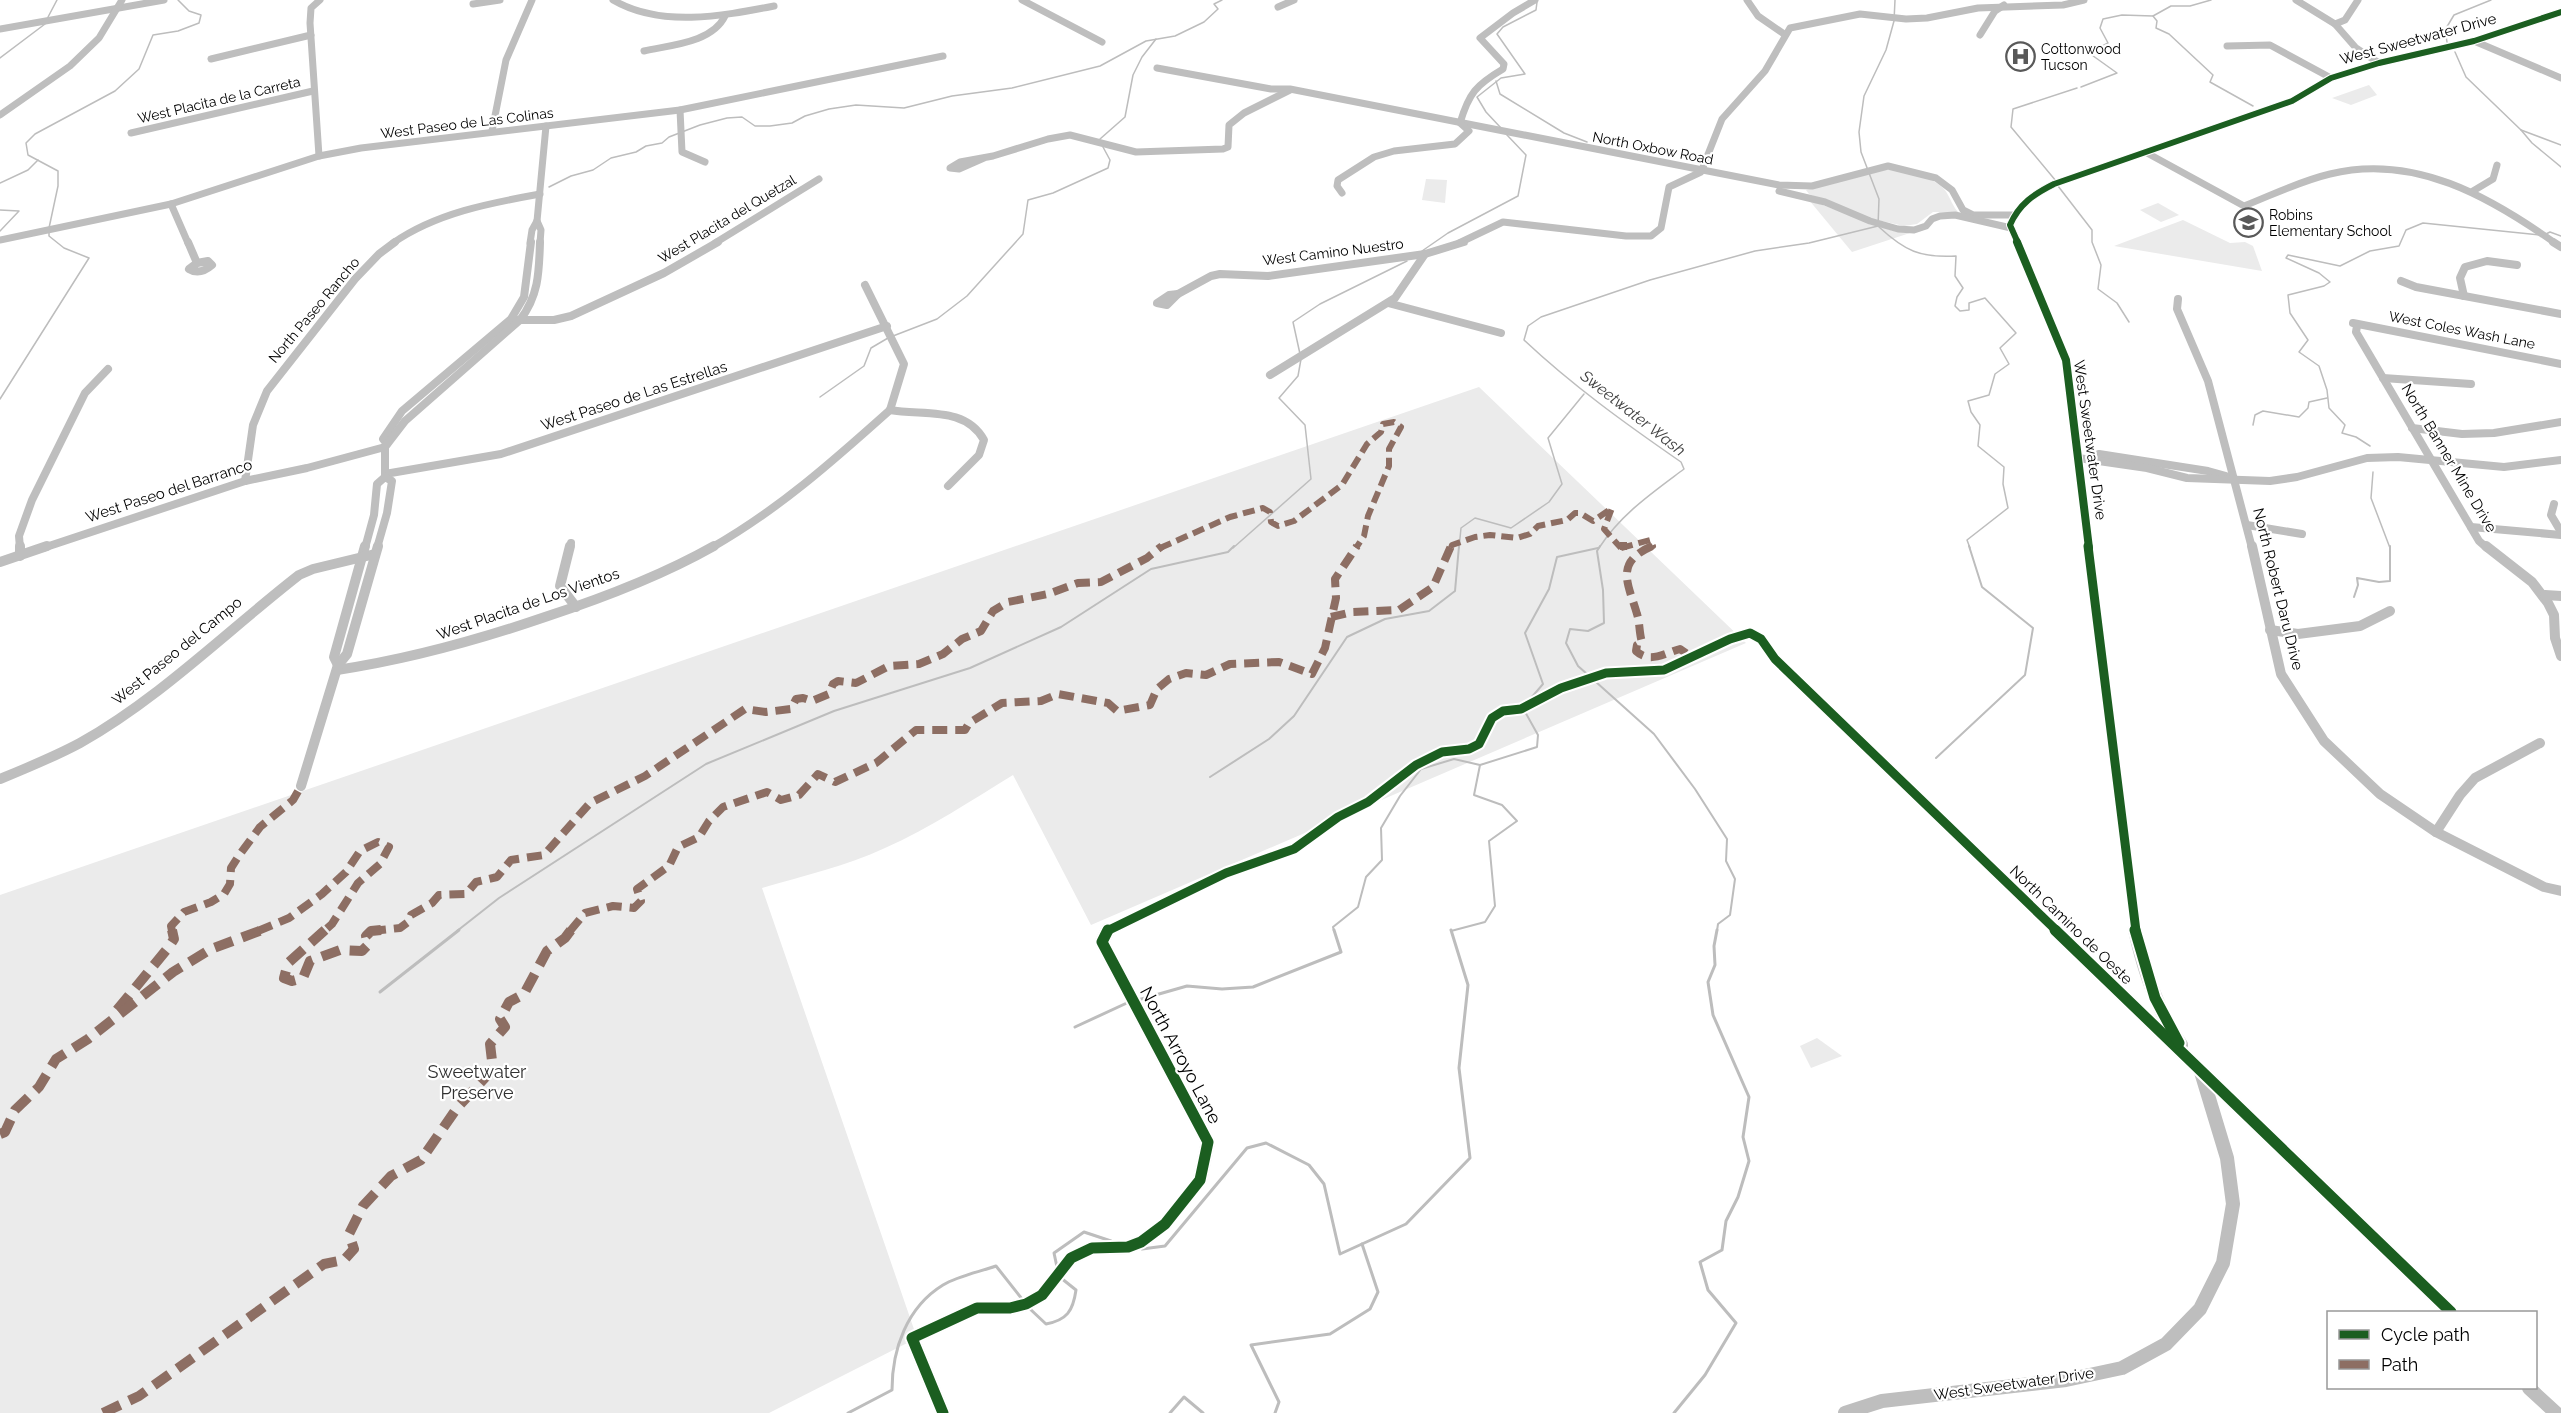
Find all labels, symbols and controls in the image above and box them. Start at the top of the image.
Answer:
street label: West Sweetwater Drive [2338,9,2498,69]
hospital icon: Cottonwood Tucson [2004,41,2036,73]
place label: Cottonwood Tucson [2041,41,2121,73]
street label: West Placita de la Carreta [136,73,302,127]
street label: West Paseo de Las Colinas [380,104,555,142]
street label: North Oxbow Road [1591,128,1715,168]
street label: West Placita del Quetzal [655,171,799,266]
school or university icon: Robins Elementary School [2232,207,2264,239]
place label: Robins Elementary School [2269,207,2392,239]
street label: West Camino Nuestro [1262,235,1404,269]
street label: North Paseo Rancho [265,254,363,366]
street label: West Coles Wash Lane [2387,308,2537,352]
street label: West Paseo de Las Estrellas [539,357,729,435]
street label: West Sweetwater Drive [2070,359,2110,521]
water label: Sweetwater Wash [1576,366,1689,460]
street label: North Banner Mine Drive [2397,380,2501,536]
street label: West Paseo del Barranco [83,456,255,526]
street label: North Robert Daru Drive [2249,506,2307,672]
street label: West Placita de Los Vientos [434,564,622,644]
street label: West Paseo del Campo [108,593,246,709]
street label: North Camino de Oeste [2006,862,2136,988]
street label: North Arroyo Lane [1136,983,1226,1128]
park label: Sweetwater Preserve [428,1061,527,1103]
legend [2327,1311,2537,1389]
text: Cycle path [2381,1324,2470,1345]
text: Path [2381,1354,2418,1375]
street label: West Sweetwater Drive [1933,1364,2095,1404]

